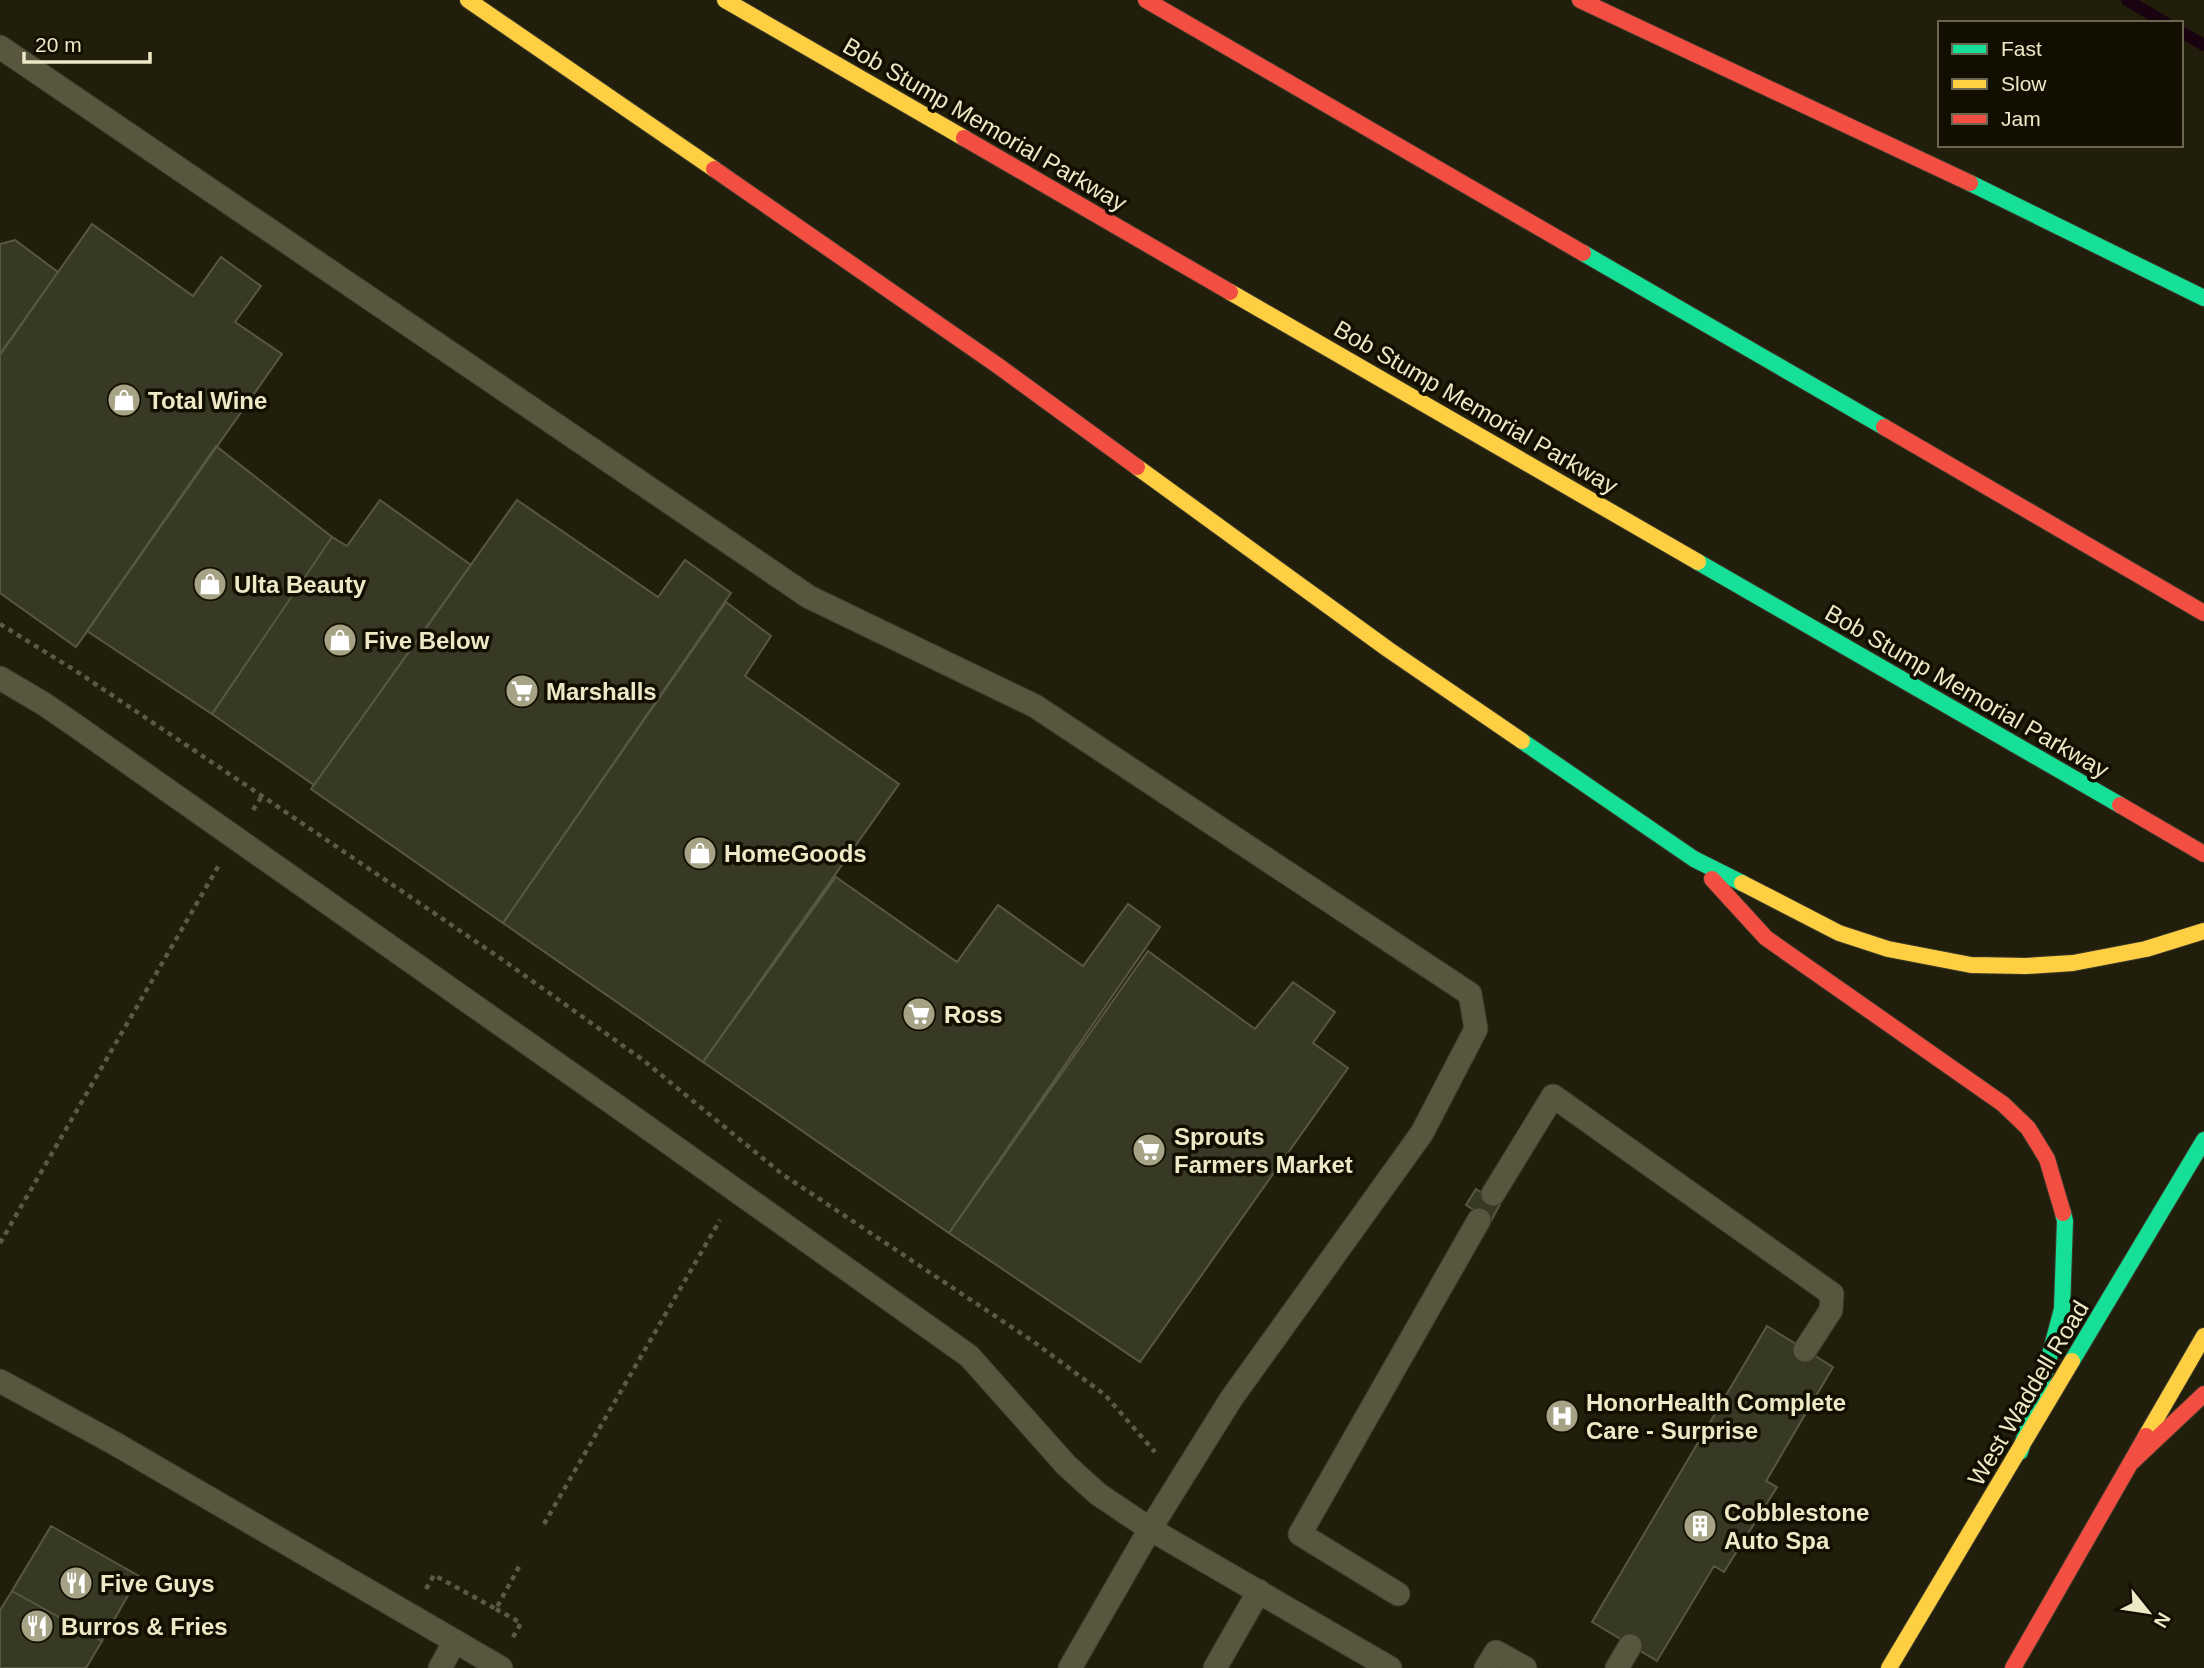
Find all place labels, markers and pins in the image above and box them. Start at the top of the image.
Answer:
shop icon: Total Wine [105,381,143,419]
place label: Total Wine [148,387,267,414]
shop icon: Ulta Beauty [191,565,229,603]
place label: Ulta Beauty [234,571,367,598]
shop icon: Five Below [321,621,359,659]
place label: Five Below [364,627,490,654]
supermarket icon: Marshalls [503,672,541,710]
place label: Marshalls [546,678,657,705]
shop icon: HomeGoods [681,834,719,872]
place label: HomeGoods [724,840,867,867]
supermarket icon: Ross [900,995,938,1033]
place label: Ross [944,1001,1003,1028]
place label: Sprouts Farmers Market [1174,1123,1353,1178]
supermarket icon: Sprouts Farmers Market [1130,1131,1168,1169]
place label: HonorHealth Complete Care - Surprise [1586,1389,1846,1444]
hospital icon: HonorHealth Complete Care - Surprise [1543,1397,1581,1435]
place label: Cobblestone Auto Spa [1724,1499,1869,1554]
building icon: Cobblestone Auto Spa [1681,1507,1719,1545]
restaurant icon: Five Guys [57,1564,95,1602]
place label: Five Guys [100,1570,215,1597]
restaurant icon: Burros & Fries [18,1607,56,1645]
place label: Burros & Fries [61,1613,228,1640]

